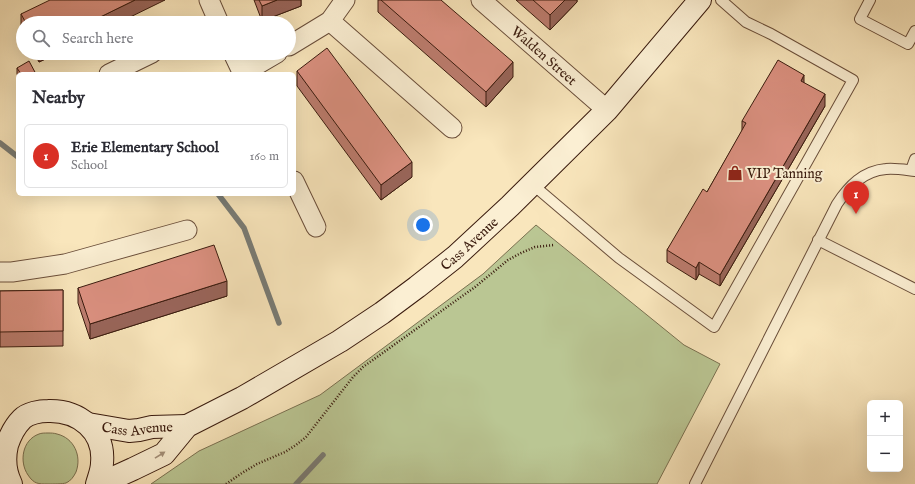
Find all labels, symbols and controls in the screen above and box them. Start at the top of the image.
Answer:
search box [16,16,296,60]
street label: Walden Street [507,22,580,90]
icon: search [30,27,52,49]
text: Search here [62,29,133,48]
text: Nearby [32,88,85,109]
text: Erie Elementary School [71,138,219,157]
text: 1 [44,148,48,165]
text: 160 m [249,148,279,165]
text: School [71,157,108,174]
shop icon: VIP Tanning [726,164,744,182]
place label: VIP Tanning [746,165,823,183]
pin: 1 [843,181,869,214]
street label: Cass Avenue [437,213,503,275]
your location [413,215,433,235]
map controls [867,400,903,472]
button: + [867,400,903,436]
street label: Cass Avenue [100,418,174,441]
button: − [867,436,903,472]
one-way arrow [154,451,166,458]

